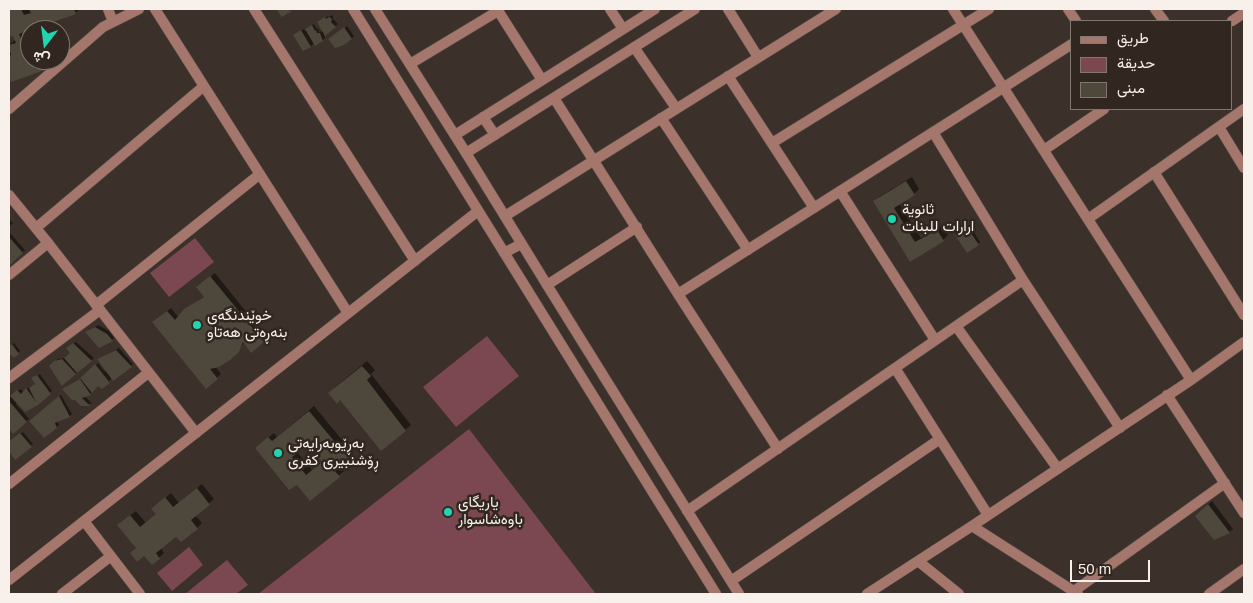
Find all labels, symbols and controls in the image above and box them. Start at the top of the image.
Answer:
north arrow [20,20,70,70]
legend [1070,20,1233,110]
text: طريق [1117,29,1149,46]
text: ش [31,49,52,68]
text: حديقة [1117,54,1155,71]
text: مبنى [1117,79,1145,96]
place label: ثانوية ارارات للبنات [902,201,974,236]
marker: ثانوية ارارات للبنات [886,213,898,225]
place label: خوێندنگەی بنەڕەتی هەتاو [207,307,287,342]
marker: خوێندنگەی بنەڕەتی هەتاو [191,319,203,331]
place label: بەڕێوبەرایەتی ڕۆشنبیری کفری [288,435,379,470]
marker: بەڕێوبەرایەتی ڕۆشنبیری کفری [272,447,284,459]
place label: یاریگای باوەشاسوار [458,494,523,529]
marker: یاریگای باوەشاسوار [442,506,454,518]
scale bar [1073,550,1153,582]
text: 50 m [1078,560,1111,577]

